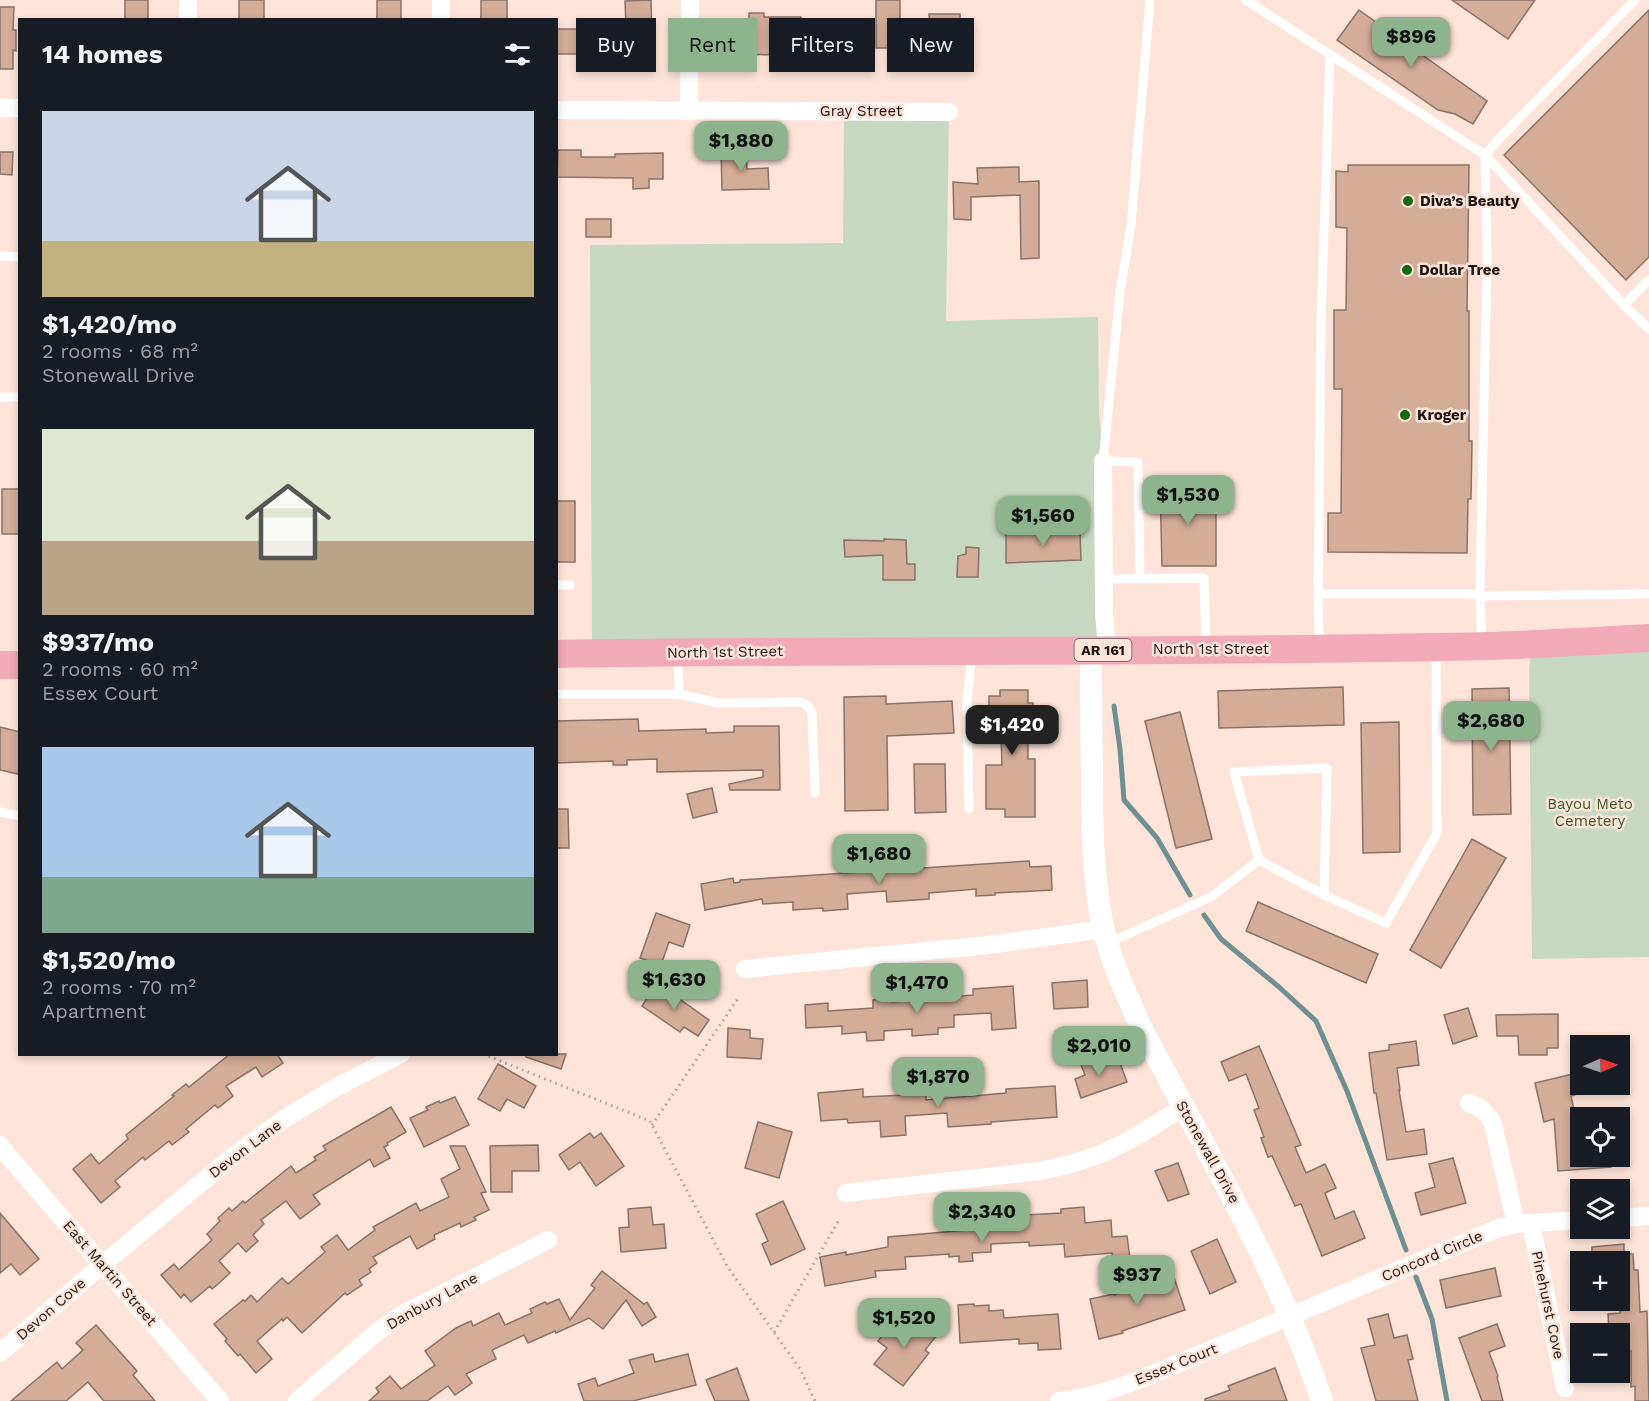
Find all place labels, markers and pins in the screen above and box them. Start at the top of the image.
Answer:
pin: $896 [1375,17,1447,68]
pin: $1,880 [692,121,790,172]
place label: Diva’s Beauty [1420,192,1520,210]
marker: Diva’s Beauty [1401,194,1415,208]
place label: Dollar Tree [1419,261,1501,279]
marker: Dollar Tree [1400,263,1414,277]
place label: Kroger [1417,406,1467,424]
marker: Kroger [1398,408,1412,422]
pin: $1,530 [1139,475,1237,526]
pin: $1,560 [994,496,1092,547]
pin: $2,680 [1442,701,1540,752]
pin: $1,420 [963,705,1061,756]
pin: $1,680 [830,834,928,885]
pin: $1,630 [625,960,723,1011]
pin: $1,470 [868,963,966,1014]
pin: $2,010 [1050,1026,1148,1077]
pin: $1,870 [889,1057,987,1108]
pin: $2,340 [933,1192,1031,1243]
pin: $937 [1101,1255,1173,1306]
pin: $1,520 [855,1298,953,1349]

